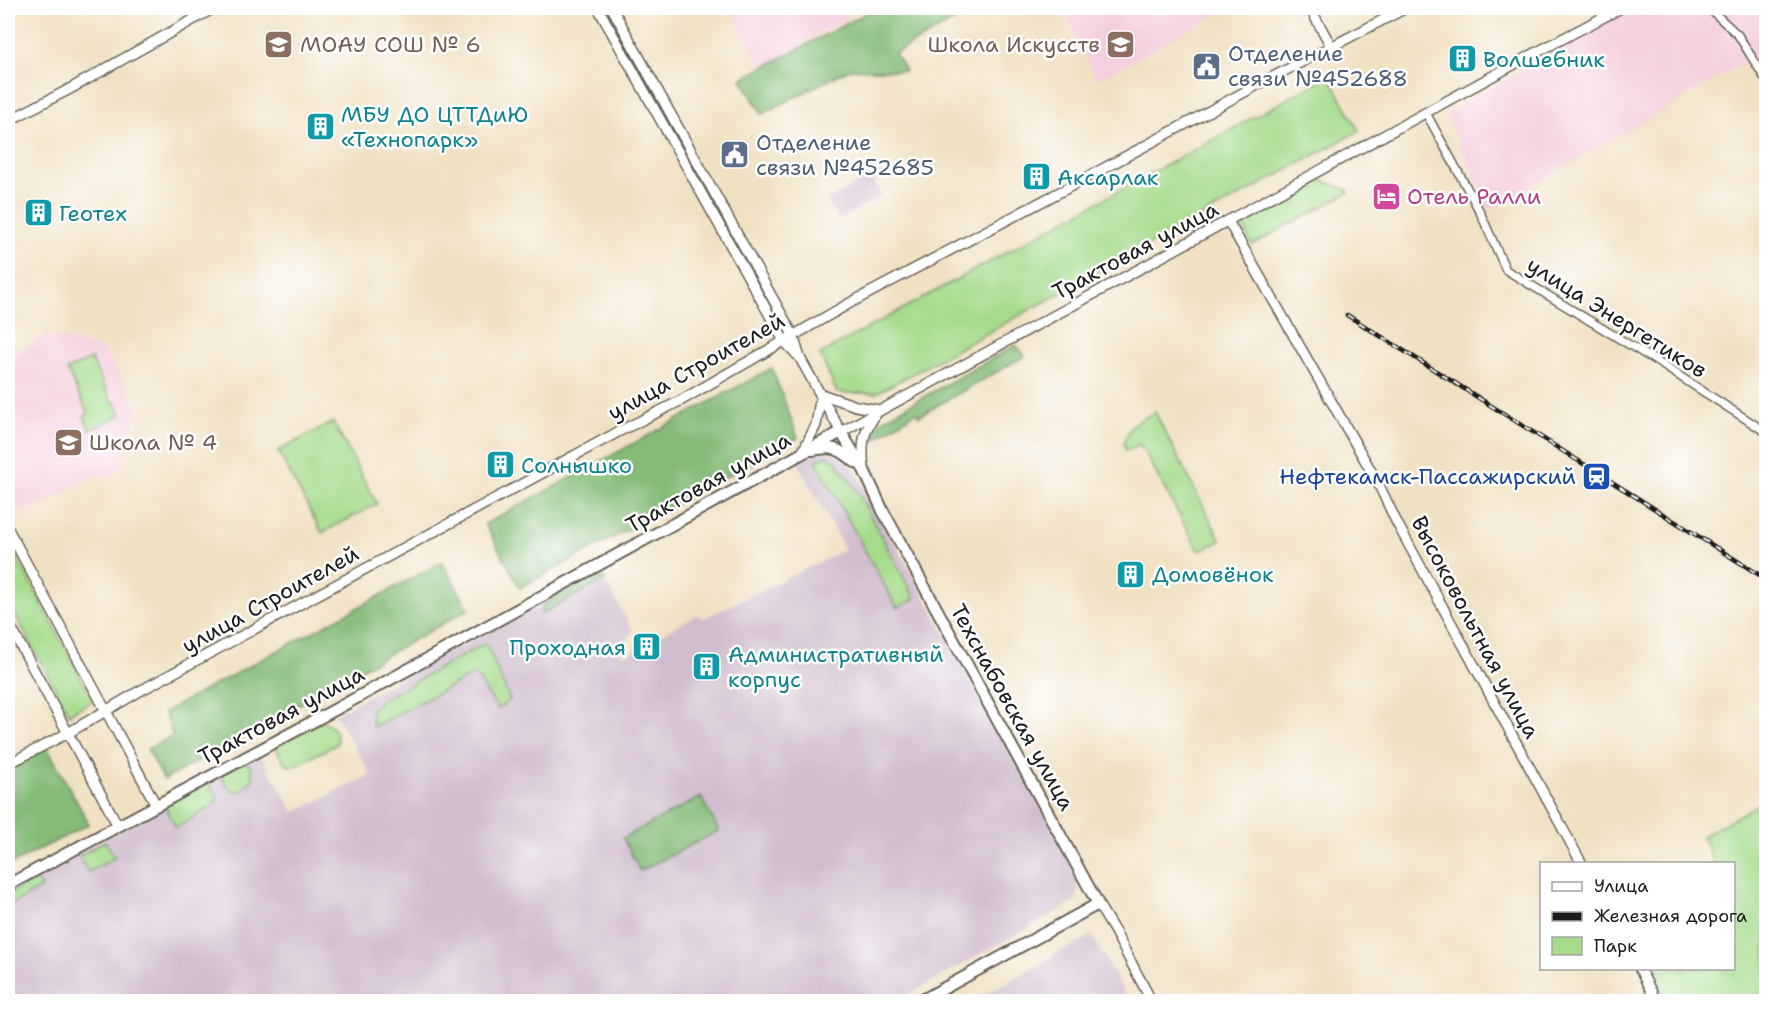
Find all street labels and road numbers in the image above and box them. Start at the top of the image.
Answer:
street label: Трактовая улица [1047,194,1224,307]
street label: улица Энергетиков [1521,250,1712,385]
street label: улица Строителей [603,306,790,427]
street label: Трактовая улица [621,425,796,540]
street label: Высоковольтная улица [1405,511,1547,744]
street label: улица Строителей [177,539,364,660]
street label: Техснабовская улица [944,599,1082,816]
street label: Трактовая улица [193,659,370,772]

